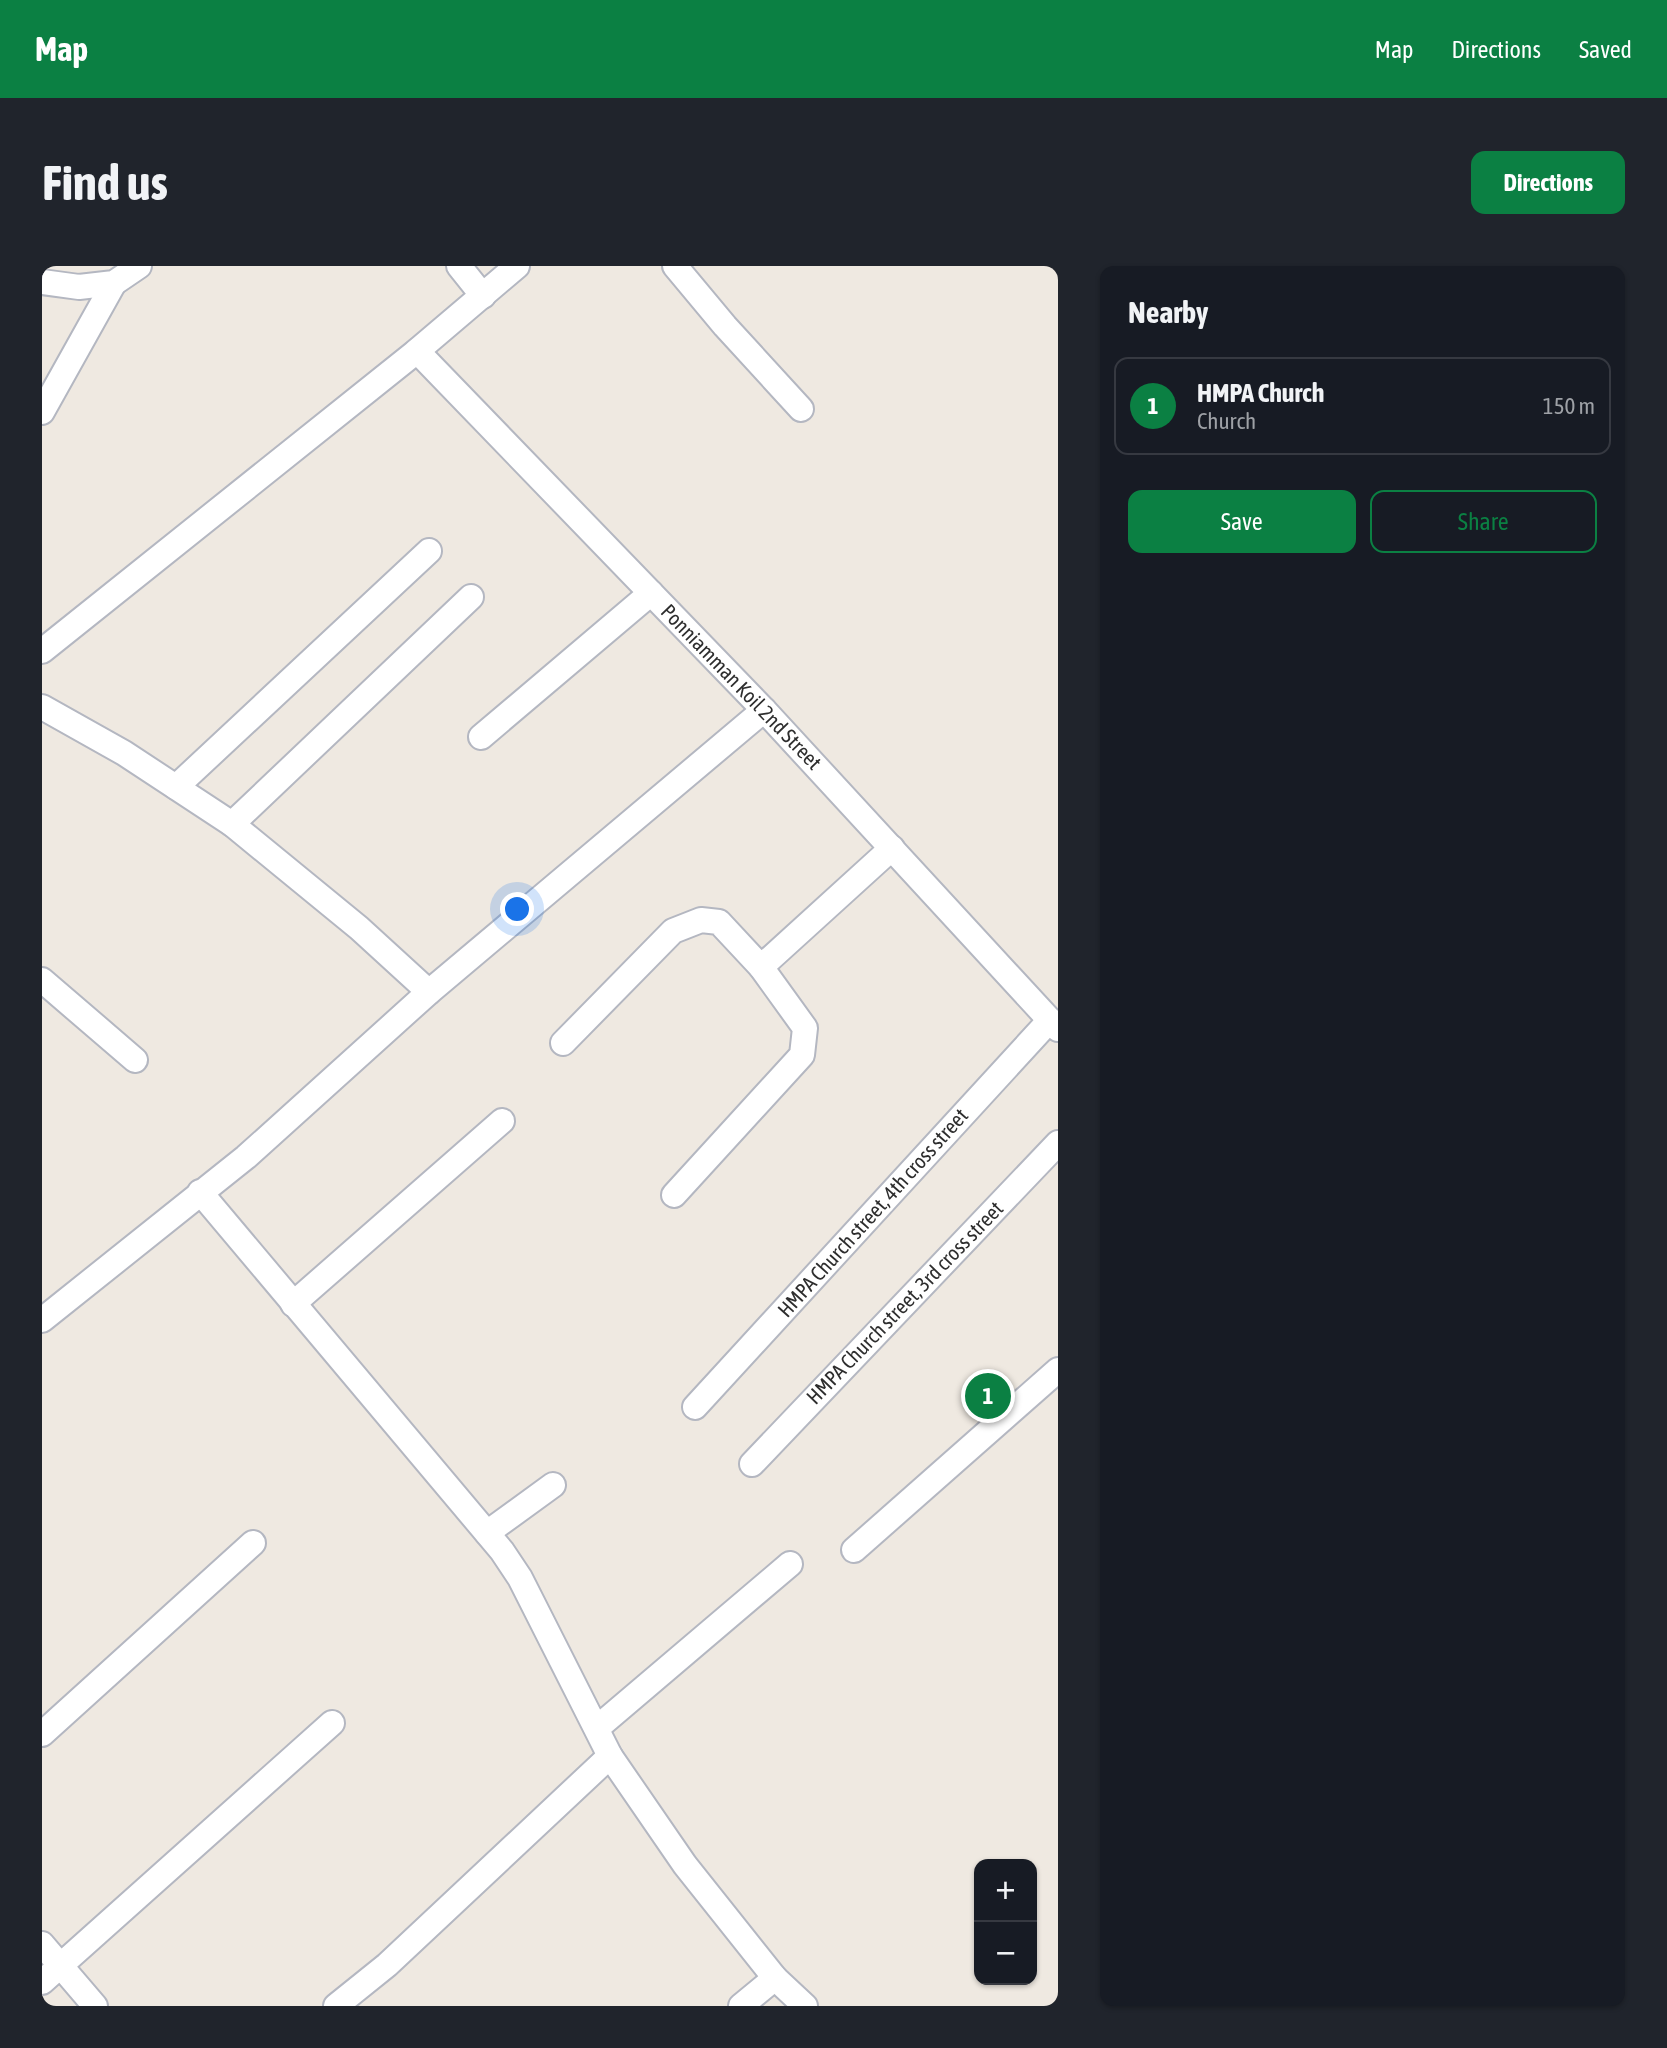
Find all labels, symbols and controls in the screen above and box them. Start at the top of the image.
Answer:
text: Map [35,30,88,68]
text: Map [1375,36,1413,63]
text: Directions [1451,36,1541,63]
text: Saved [1579,36,1632,63]
button: Directions [1471,151,1625,214]
text: Find us [42,154,168,210]
text: Nearby [1128,295,1208,329]
text: HMPA Church [1197,378,1324,408]
text: 1 [1148,393,1158,419]
text: 150 m [1543,393,1595,419]
text: Church [1197,408,1256,434]
button: Save [1128,490,1356,553]
button: Share [1370,490,1597,553]
street label: Ponniamman Koil 2nd Street [657,599,827,774]
your location [500,892,534,926]
street label: HMPA Church street, 4th cross street [772,1103,972,1321]
street label: HMPA Church street, 3rd cross street [801,1196,1007,1408]
pin: 1 [965,1370,1011,1422]
map controls [974,1859,1037,1985]
button: + [974,1859,1037,1922]
button: − [974,1922,1037,1985]

